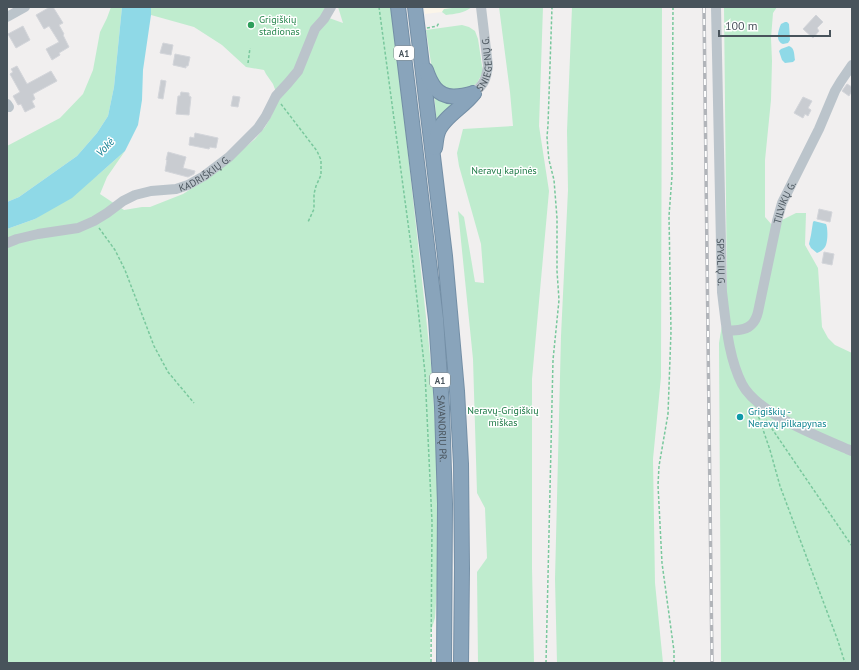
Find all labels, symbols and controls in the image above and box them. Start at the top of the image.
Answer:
scale bar [719,12,830,38]
place label: Grigiškių stadionas [259,13,300,38]
text: 100 m [725,18,758,33]
marker: Grigiškių stadionas [246,20,256,30]
street label: SNIEGENŲ G. [473,36,494,94]
road number: A1 [394,46,414,60]
water label: Vokė [93,135,117,159]
street label: KADRIŠKIŲ G. [177,152,233,194]
park label: Neravų kapinės [471,164,537,177]
street label: TILVIKŲ G. [770,179,798,225]
street label: SPYGLIŲ G. [714,238,728,286]
road number: A1 [430,373,450,387]
street label: SAVANORIŲ PR. [435,394,450,462]
park label: Neravų-Grigiškių miškas [467,404,539,429]
place label: Grigiškių - Neravų pilkapynas [748,405,826,430]
marker: Grigiškių - Neravų pilkapynas [735,412,745,422]

